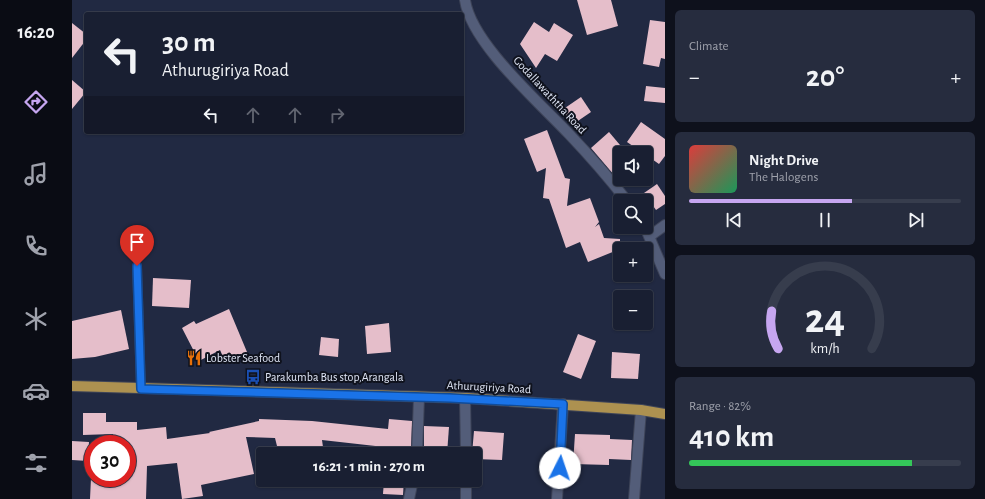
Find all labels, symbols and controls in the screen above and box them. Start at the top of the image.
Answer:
text: 16:20 [17,24,55,42]
icon: left [96,28,148,80]
text: 30 m [162,29,215,57]
text: Climate [689,40,728,53]
street label: Godallawaththa Road [511,54,589,136]
text: Athurugiriya Road [162,62,289,80]
text: 20° [806,62,844,92]
text: − [689,66,700,88]
text: + [950,66,961,88]
icon: directions [22,88,50,116]
icon: left [200,104,222,126]
icon: ahead [242,104,264,126]
icon: ahead [284,104,306,126]
icon: right [326,104,348,126]
map controls [613,146,653,330]
button: sound [613,146,653,186]
text: Night Drive [749,153,819,168]
icon: music [22,160,50,188]
text: The Halogens [749,171,818,184]
button: search [613,194,653,234]
icon: previous [723,209,745,231]
icon: pause [814,209,836,231]
icon: next [905,209,927,231]
pin [120,225,154,266]
icon: arrive [126,231,148,253]
icon: phone [22,232,50,260]
button: + [613,242,653,282]
button: − [613,290,653,330]
text: 24 [805,298,845,339]
icon: climate [22,305,50,333]
text: km/h [810,341,840,355]
restaurant icon: Lobster Seafood [185,349,203,367]
place label: Lobster Seafood [206,352,280,364]
bus stop icon: Parakumba Bus stop,Arangala [244,368,262,386]
place label: Parakumba Bus stop,Arangala [265,371,404,383]
icon: car [22,377,50,405]
street label: Athurugiriya Road [446,379,532,396]
text: Range · 82% [689,400,751,413]
text: 410 km [689,422,774,452]
speed limit sign: 30 [84,435,136,487]
position arrow [539,447,581,489]
icon: filters [22,449,50,477]
text: 16:21 · 1 min · 270 m [313,459,425,474]

